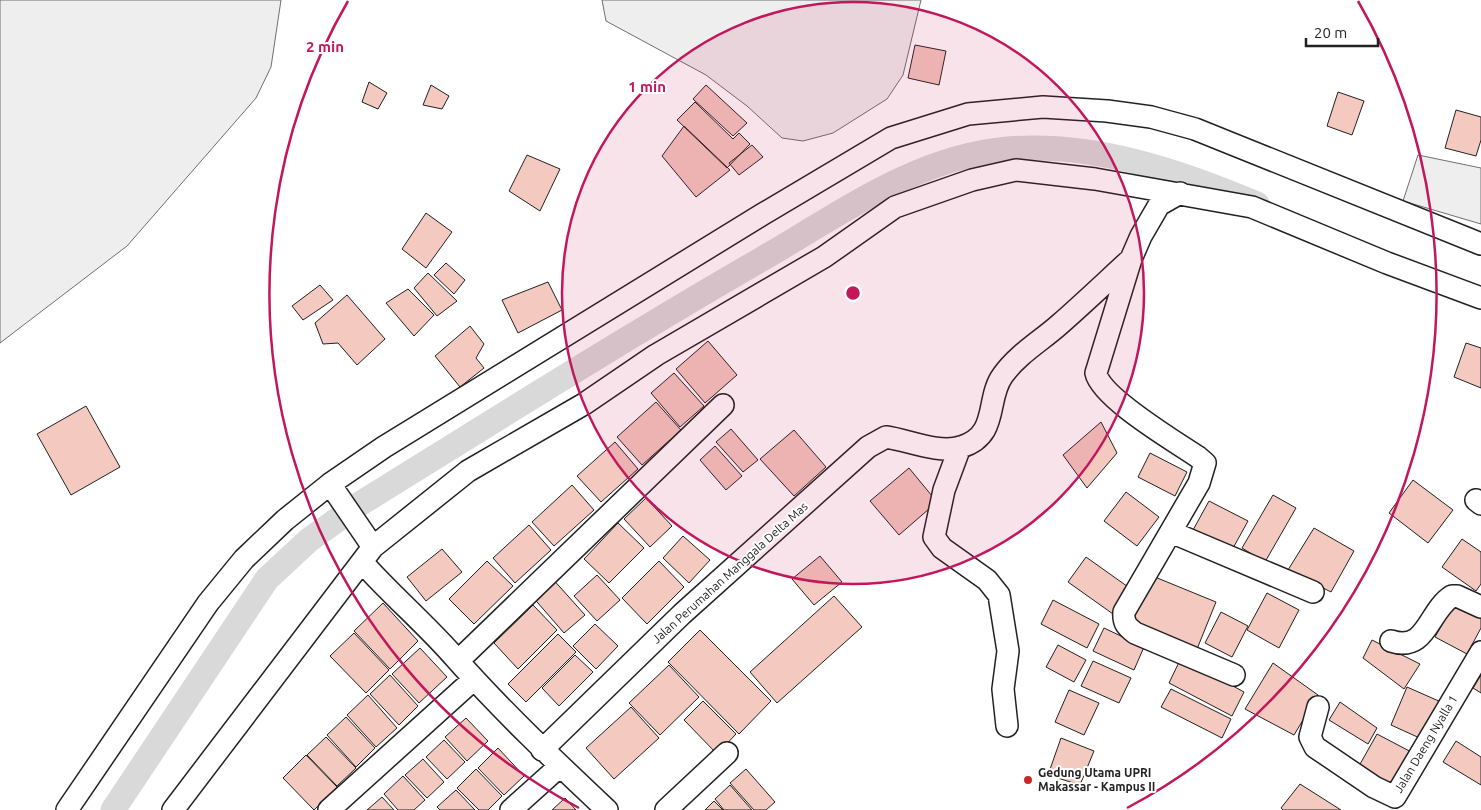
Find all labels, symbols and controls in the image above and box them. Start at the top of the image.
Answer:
scale bar [1306,15,1378,47]
text: 20 m [1314,24,1347,41]
text: 2 min [306,38,344,55]
text: 1 min [628,78,666,95]
centre of rings [844,284,862,302]
street label: Jalan Perumahan Manggala Delta Mas [649,499,810,646]
street label: Jalan Daeng Nyalla 1 [1391,693,1460,795]
place label: Gedung Utama UPRI Makassar - Kampus II [1038,766,1155,793]
marker: Gedung Utama UPRI Makassar - Kampus II [1022,774,1034,786]

